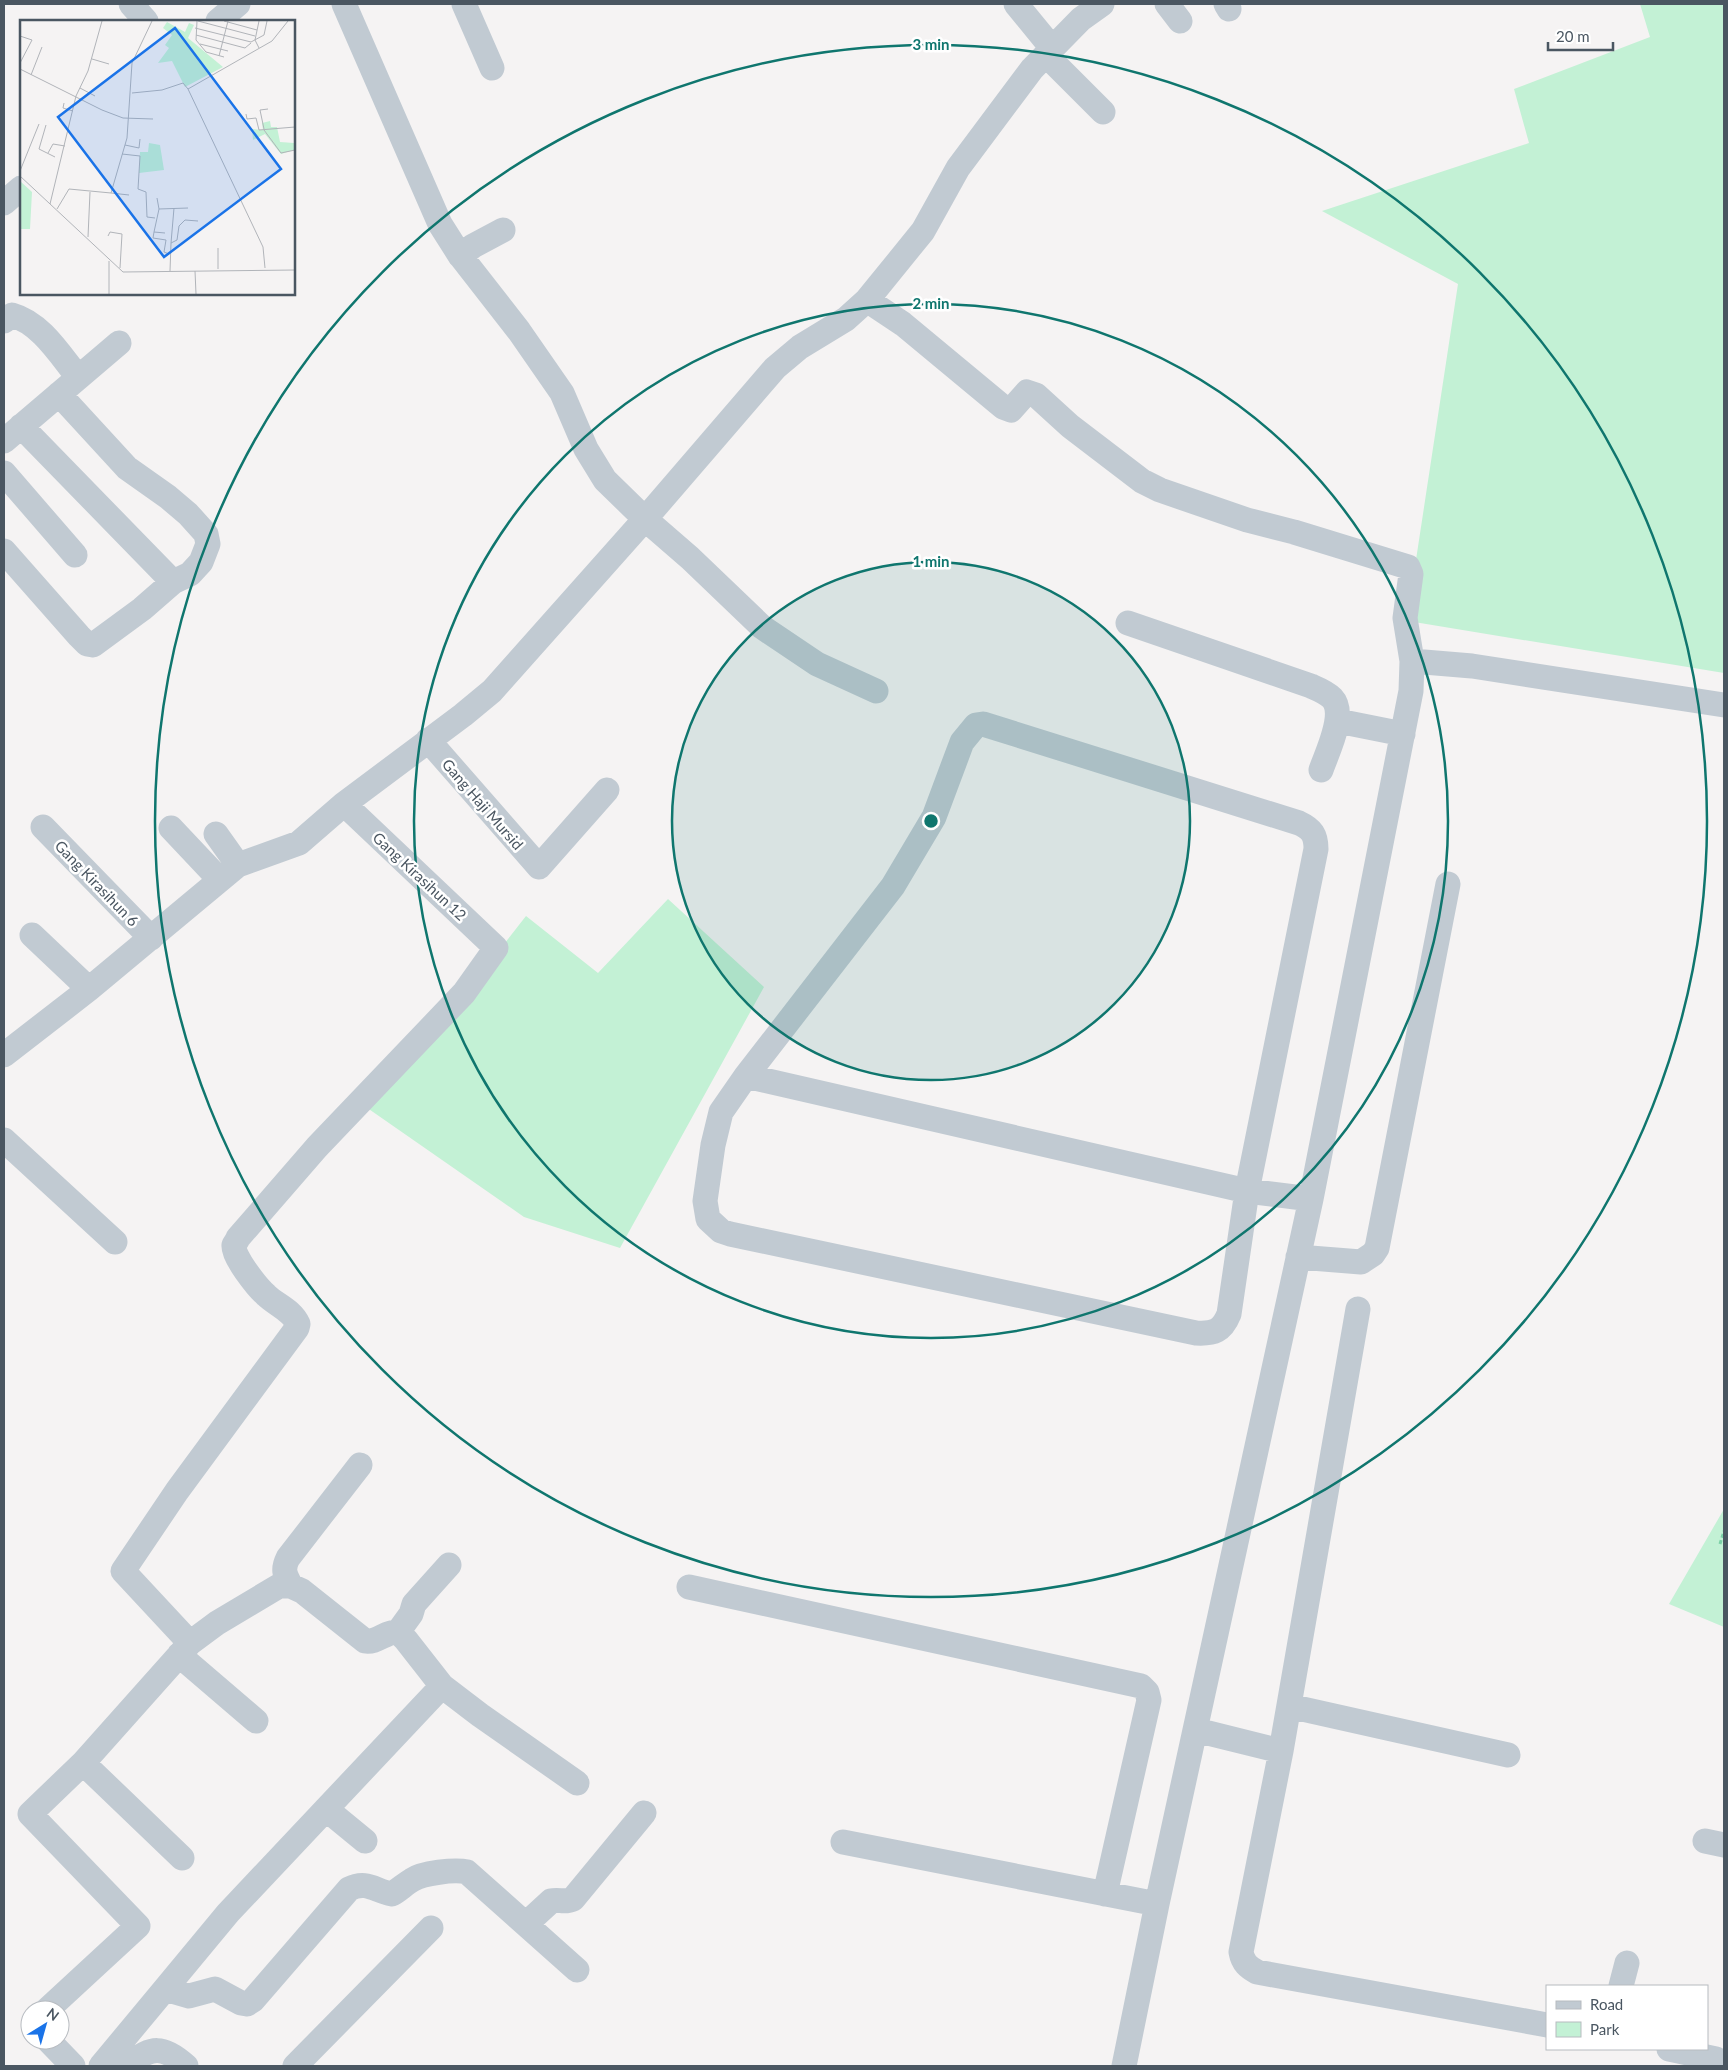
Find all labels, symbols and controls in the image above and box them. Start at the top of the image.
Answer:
inset map [20,20,295,295]
scale bar [1548,20,1613,52]
text: 20 m [1556,27,1590,45]
text: 3 min [912,35,950,53]
text: 2 min [912,294,950,312]
text: 1 min [912,552,950,570]
street label: Gang Haji Mursid [439,755,527,853]
centre of rings [922,812,940,830]
street label: Gang Kirasihun 12 [370,828,470,924]
street label: Gang Kirasihun 6 [51,836,143,930]
legend [1546,1985,1708,2050]
text: Road [1590,1995,1623,2013]
north arrow [20,2000,70,2050]
text: N [44,2004,63,2024]
text: Park [1590,2020,1620,2038]

